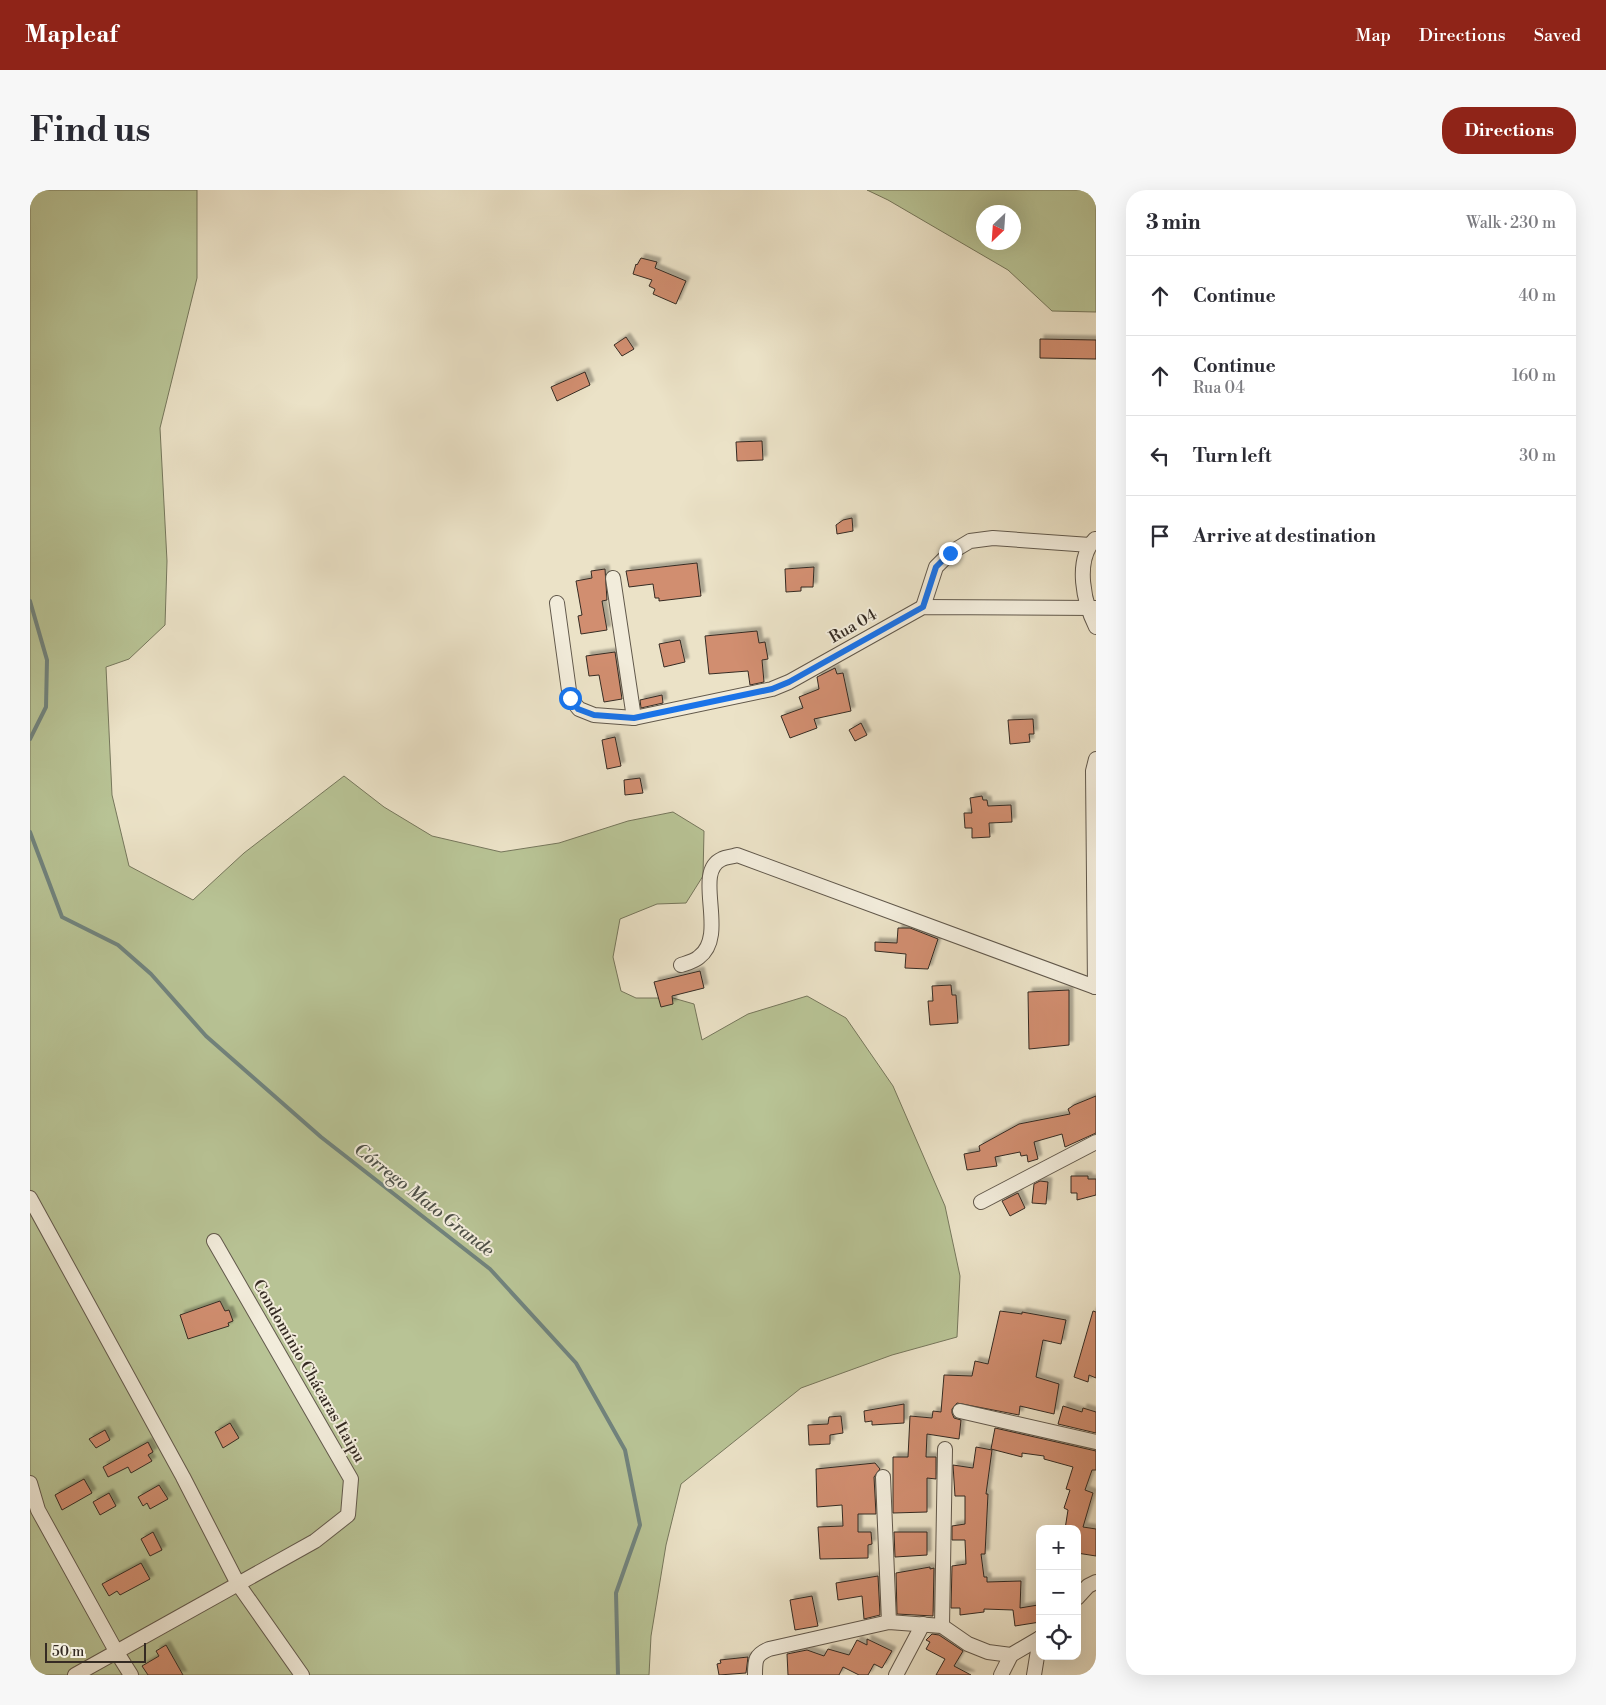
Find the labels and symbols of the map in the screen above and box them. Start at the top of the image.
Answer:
north arrow [976,205,1021,250]
route end [939,542,962,565]
street label: Rua 04 [826,604,881,648]
route start [559,687,582,710]
water label: Córrego Mato Grande [349,1138,499,1262]
street label: Condomínio Chácaras Itaipu [248,1276,370,1466]
scale bar [45,1640,146,1663]

